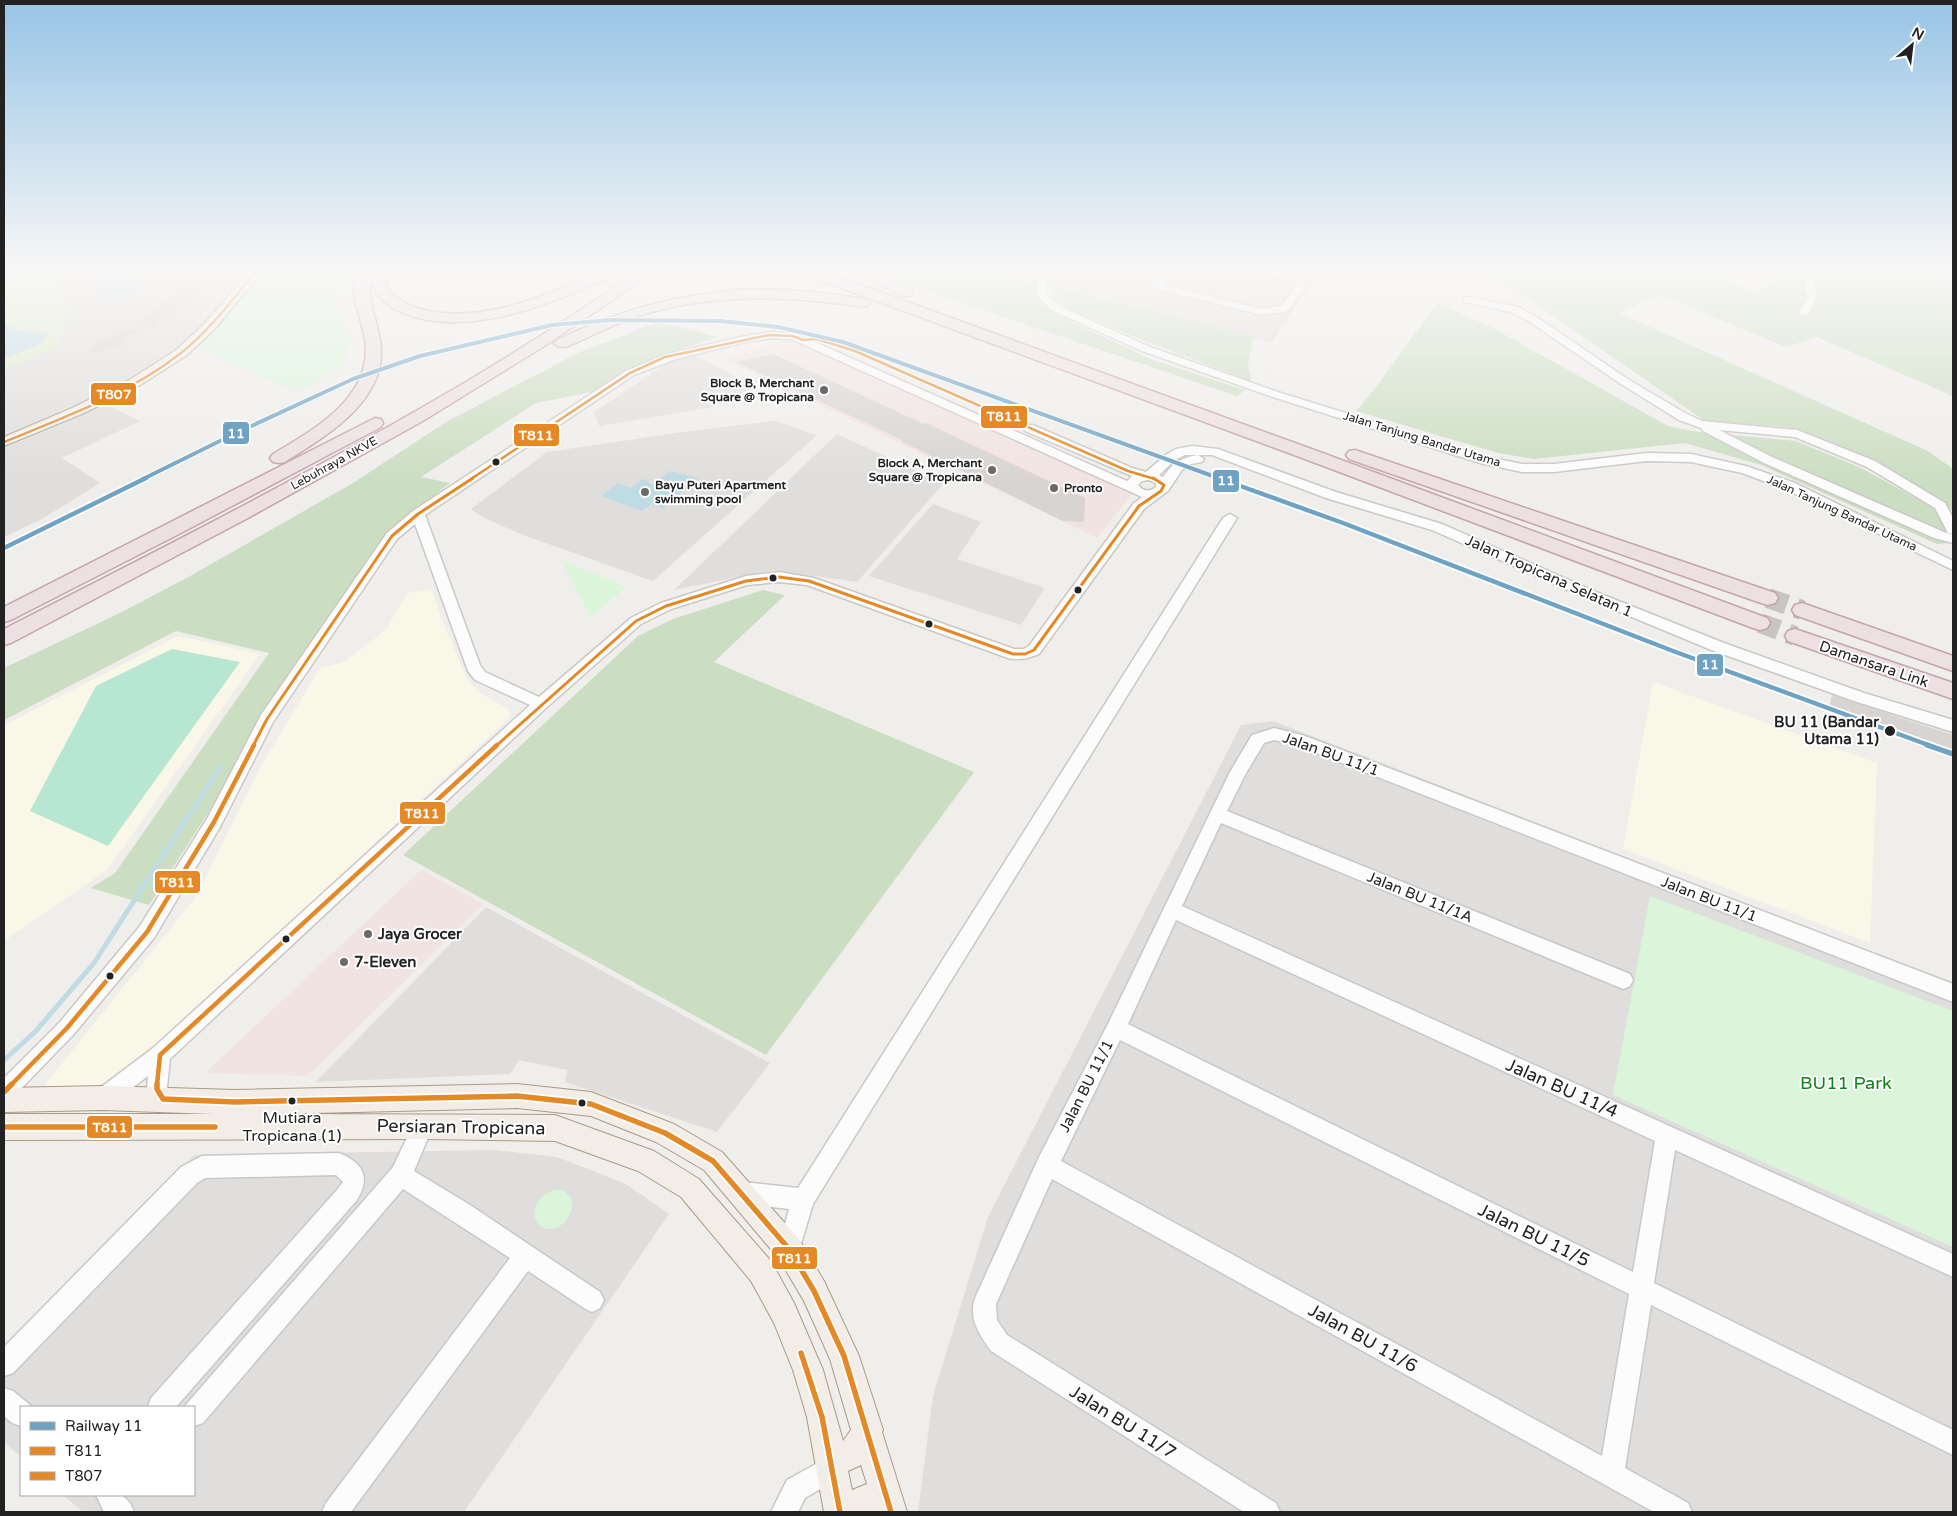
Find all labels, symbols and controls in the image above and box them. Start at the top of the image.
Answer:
north arrow [1887,20,1937,70]
text: N [1909,24,1927,44]
place label: Block B, Merchant Square @ Tropicana [701,376,814,405]
line badge: T807 [90,382,137,406]
marker: Block B, Merchant Square @ Tropicana [818,384,830,396]
text: T807 [96,386,132,403]
line badge: T811 [980,405,1028,429]
text: T811 [986,408,1021,425]
street label: Jalan Tanjung Bandar Utama [1342,408,1502,470]
line badge: 11 [222,421,250,445]
line badge: T811 [513,423,560,447]
text: 11 [227,425,245,442]
text: T811 [518,427,553,444]
street label: Lebuhraya NKVE [288,433,380,493]
place label: Block A, Merchant Square @ Tropicana [869,456,982,485]
unlabelled marker [491,457,501,467]
marker: Block A, Merchant Square @ Tropicana [986,464,998,476]
line badge: 11 [1212,469,1240,493]
text: 11 [1217,472,1235,489]
street label: Jalan Tanjung Bandar Utama [1765,472,1919,554]
place label: Bayu Puteri Apartment swimming pool [655,478,786,507]
place label: Pronto [1064,481,1103,495]
marker: Pronto [1048,482,1060,494]
marker: Bayu Puteri Apartment swimming pool [639,486,651,498]
street label: Jalan Tropicana Selatan 1 [1463,531,1635,621]
unlabelled marker [768,573,778,583]
unlabelled marker [1073,585,1083,595]
unlabelled marker [924,619,934,629]
street label: Damansara Link [1817,637,1931,691]
line badge: 11 [1696,653,1724,677]
text: 11 [1701,656,1719,673]
place label: BU 11 (Bandar Utama 11) [1774,713,1879,748]
marker: BU 11 (Bandar Utama 11) [1883,724,1897,738]
street label: Jalan BU 11/1 [1280,728,1382,780]
line badge: T811 [399,801,446,825]
text: T811 [404,805,439,822]
street label: Jalan BU 11/1A [1365,868,1475,926]
line badge: T811 [154,870,201,894]
street label: Jalan BU 11/1 [1659,872,1759,926]
text: T811 [159,874,194,891]
place label: Jaya Grocer [377,925,462,944]
marker: Jaya Grocer [362,928,374,940]
unlabelled marker [281,934,291,944]
place label: 7-Eleven [354,953,416,971]
marker: 7-Eleven [338,956,350,968]
unlabelled marker [105,971,115,981]
street label: Jalan BU 11/1 [1055,1037,1117,1135]
street label: Jalan BU 11/4 [1503,1053,1621,1123]
park label: BU11 Park [1800,1072,1892,1094]
marker: Mutiara Tropicana (1) [287,1096,297,1106]
unlabelled marker [577,1098,587,1108]
place label: Mutiara Tropicana (1) [243,1108,341,1146]
line badge: T811 [86,1115,133,1139]
street label: Persiaran Tropicana [376,1115,546,1139]
text: T811 [92,1119,127,1136]
street label: Jalan BU 11/5 [1475,1198,1593,1272]
line badge: T811 [771,1246,818,1270]
text: T811 [776,1250,811,1267]
street label: Jalan BU 11/6 [1305,1299,1421,1377]
street label: Jalan BU 11/7 [1066,1380,1180,1464]
legend [20,1406,195,1496]
text: Railway 11 [65,1417,142,1435]
text: T811 [65,1442,102,1460]
text: T807 [65,1467,102,1485]

